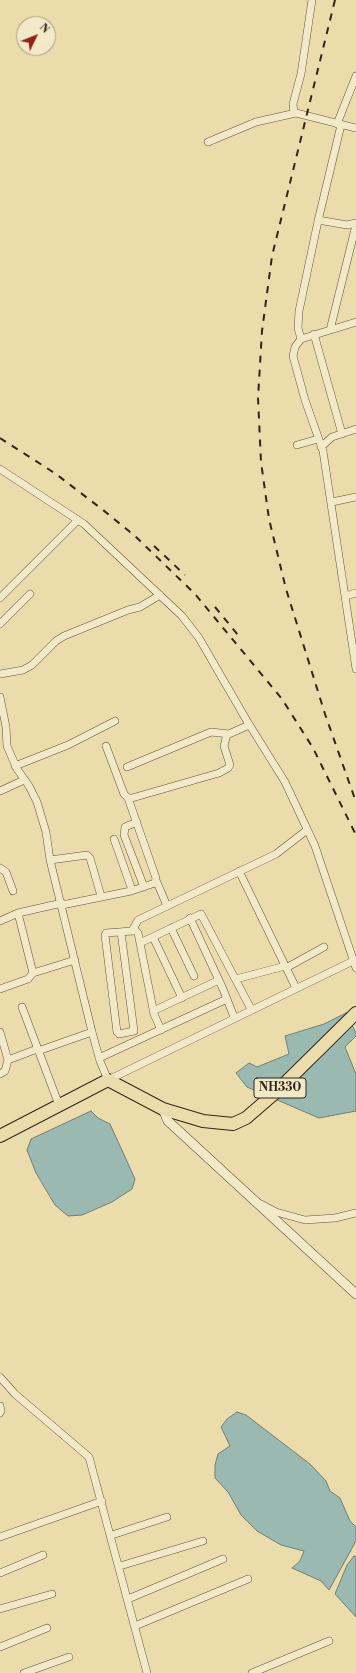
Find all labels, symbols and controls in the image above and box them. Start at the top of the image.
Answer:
north arrow [16,16,56,56]
text: N [36,21,52,36]
road number: NH330 [254,1078,306,1098]

